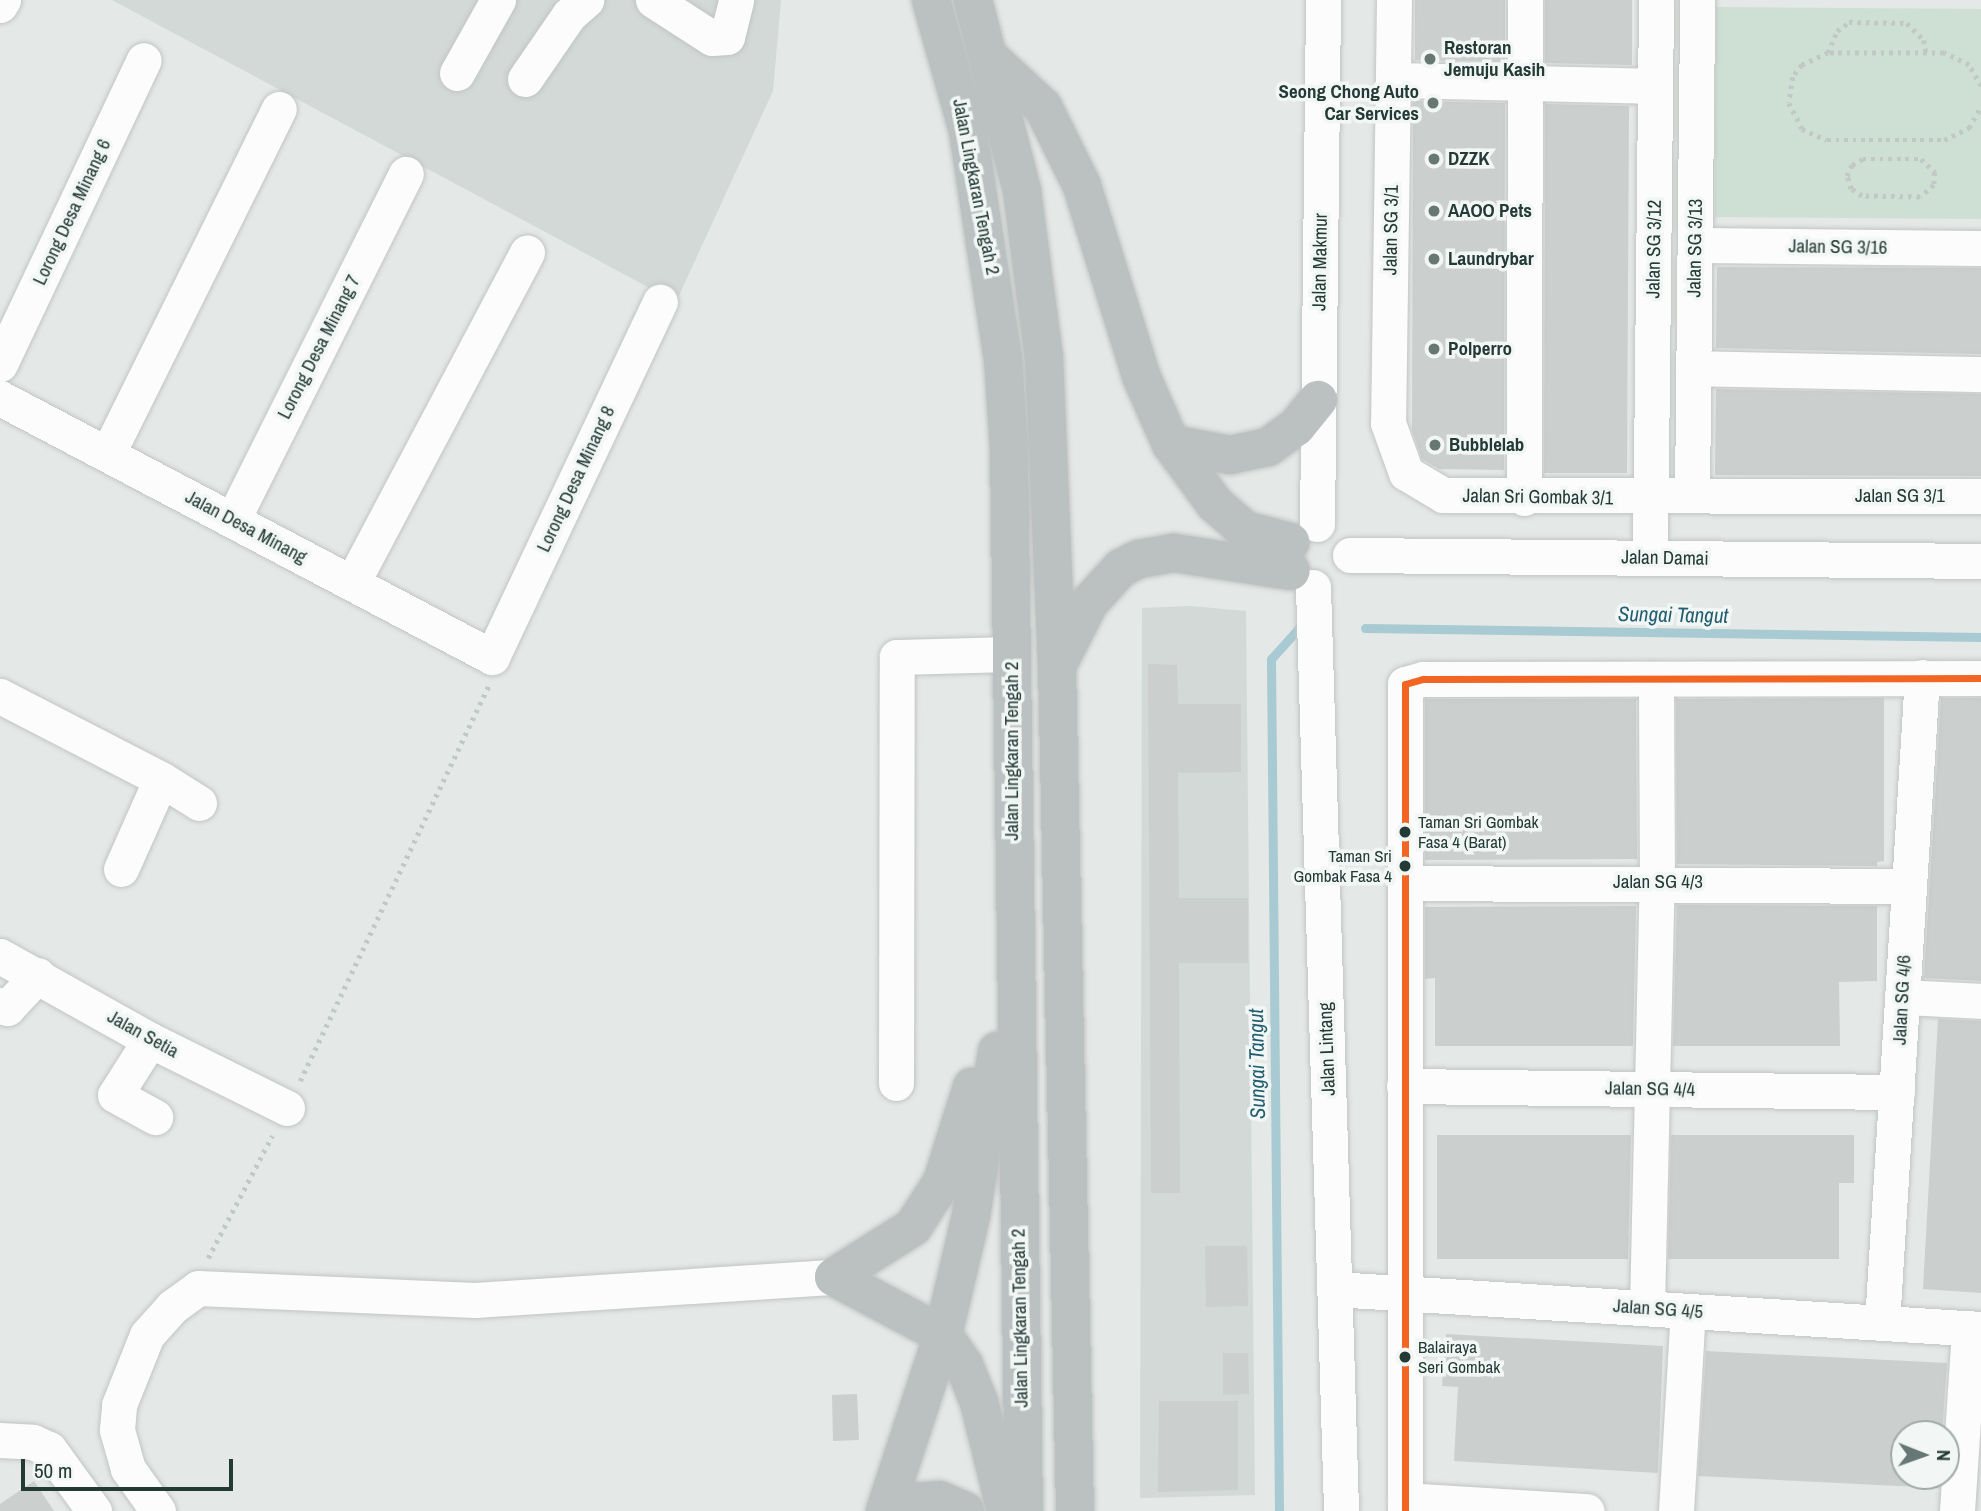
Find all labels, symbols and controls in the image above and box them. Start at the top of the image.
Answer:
place label: Restoran Jemuju Kasih [1444,37,1545,81]
marker: Restoran Jemuju Kasih [1422,51,1438,67]
place label: Seong Chong Auto Car Services [1278,81,1419,125]
marker: Seong Chong Auto Car Services [1425,95,1441,111]
street label: Jalan Lingkaran Tengah 2 [948,97,1004,277]
street label: Lorong Desa Minang 6 [28,135,116,289]
place label: DZZK [1448,148,1490,170]
marker: DZZK [1426,151,1442,167]
street label: Jalan SG 3/1 [1379,185,1403,275]
street label: Jalan SG 3/13 [1683,198,1707,298]
street label: Jalan SG 3/12 [1642,199,1666,299]
place label: AAOO Pets [1448,200,1532,222]
marker: AAOO Pets [1426,203,1442,219]
street label: Jalan Makmur [1308,213,1332,311]
street label: Jalan SG 3/16 [1788,235,1888,259]
place label: Laundrybar [1448,248,1534,270]
marker: Laundrybar [1426,251,1442,267]
street label: Lorong Desa Minang 7 [273,271,365,423]
place label: Polperro [1448,338,1512,360]
marker: Polperro [1426,341,1442,357]
street label: Lorong Desa Minang 8 [532,402,620,556]
place label: Bubblelab [1449,434,1524,456]
marker: Bubblelab [1427,437,1443,453]
street label: Jalan Sri Gombak 3/1 [1462,484,1614,510]
street label: Jalan Desa Minang [181,485,311,569]
street label: Jalan SG 3/1 [1855,485,1945,507]
street label: Jalan Damai [1621,546,1709,570]
water label: Sungai Tangut [1617,601,1729,629]
street label: Jalan Lingkaran Tengah 2 [1001,661,1023,841]
place label: Taman Sri Gombak Fasa 4 (Barat) [1418,812,1538,852]
marker: Taman Sri Gombak Fasa 4 (Barat) [1398,825,1412,839]
place label: Taman Sri Gombak Fasa 4 [1294,846,1392,886]
marker: Taman Sri Gombak Fasa 4 [1398,859,1412,873]
street label: Jalan SG 4/3 [1613,871,1703,893]
street label: Jalan SG 4/6 [1888,954,1916,1046]
street label: Jalan Lintang [1314,1002,1340,1096]
street label: Jalan Setia [103,1005,183,1063]
water label: Sungai Tangut [1243,1008,1271,1120]
street label: Jalan SG 4/4 [1605,1077,1695,1101]
street label: Jalan Lingkaran Tengah 2 [1007,1228,1033,1408]
street label: Jalan SG 4/5 [1612,1294,1704,1324]
place label: Balairaya Seri Gombak [1418,1337,1500,1377]
marker: Balairaya Seri Gombak [1398,1350,1412,1364]
north arrow [1890,1420,1960,1490]
scale bar [24,1444,236,1488]
text: N [1931,1449,1957,1461]
text: 50 m [34,1456,72,1485]

